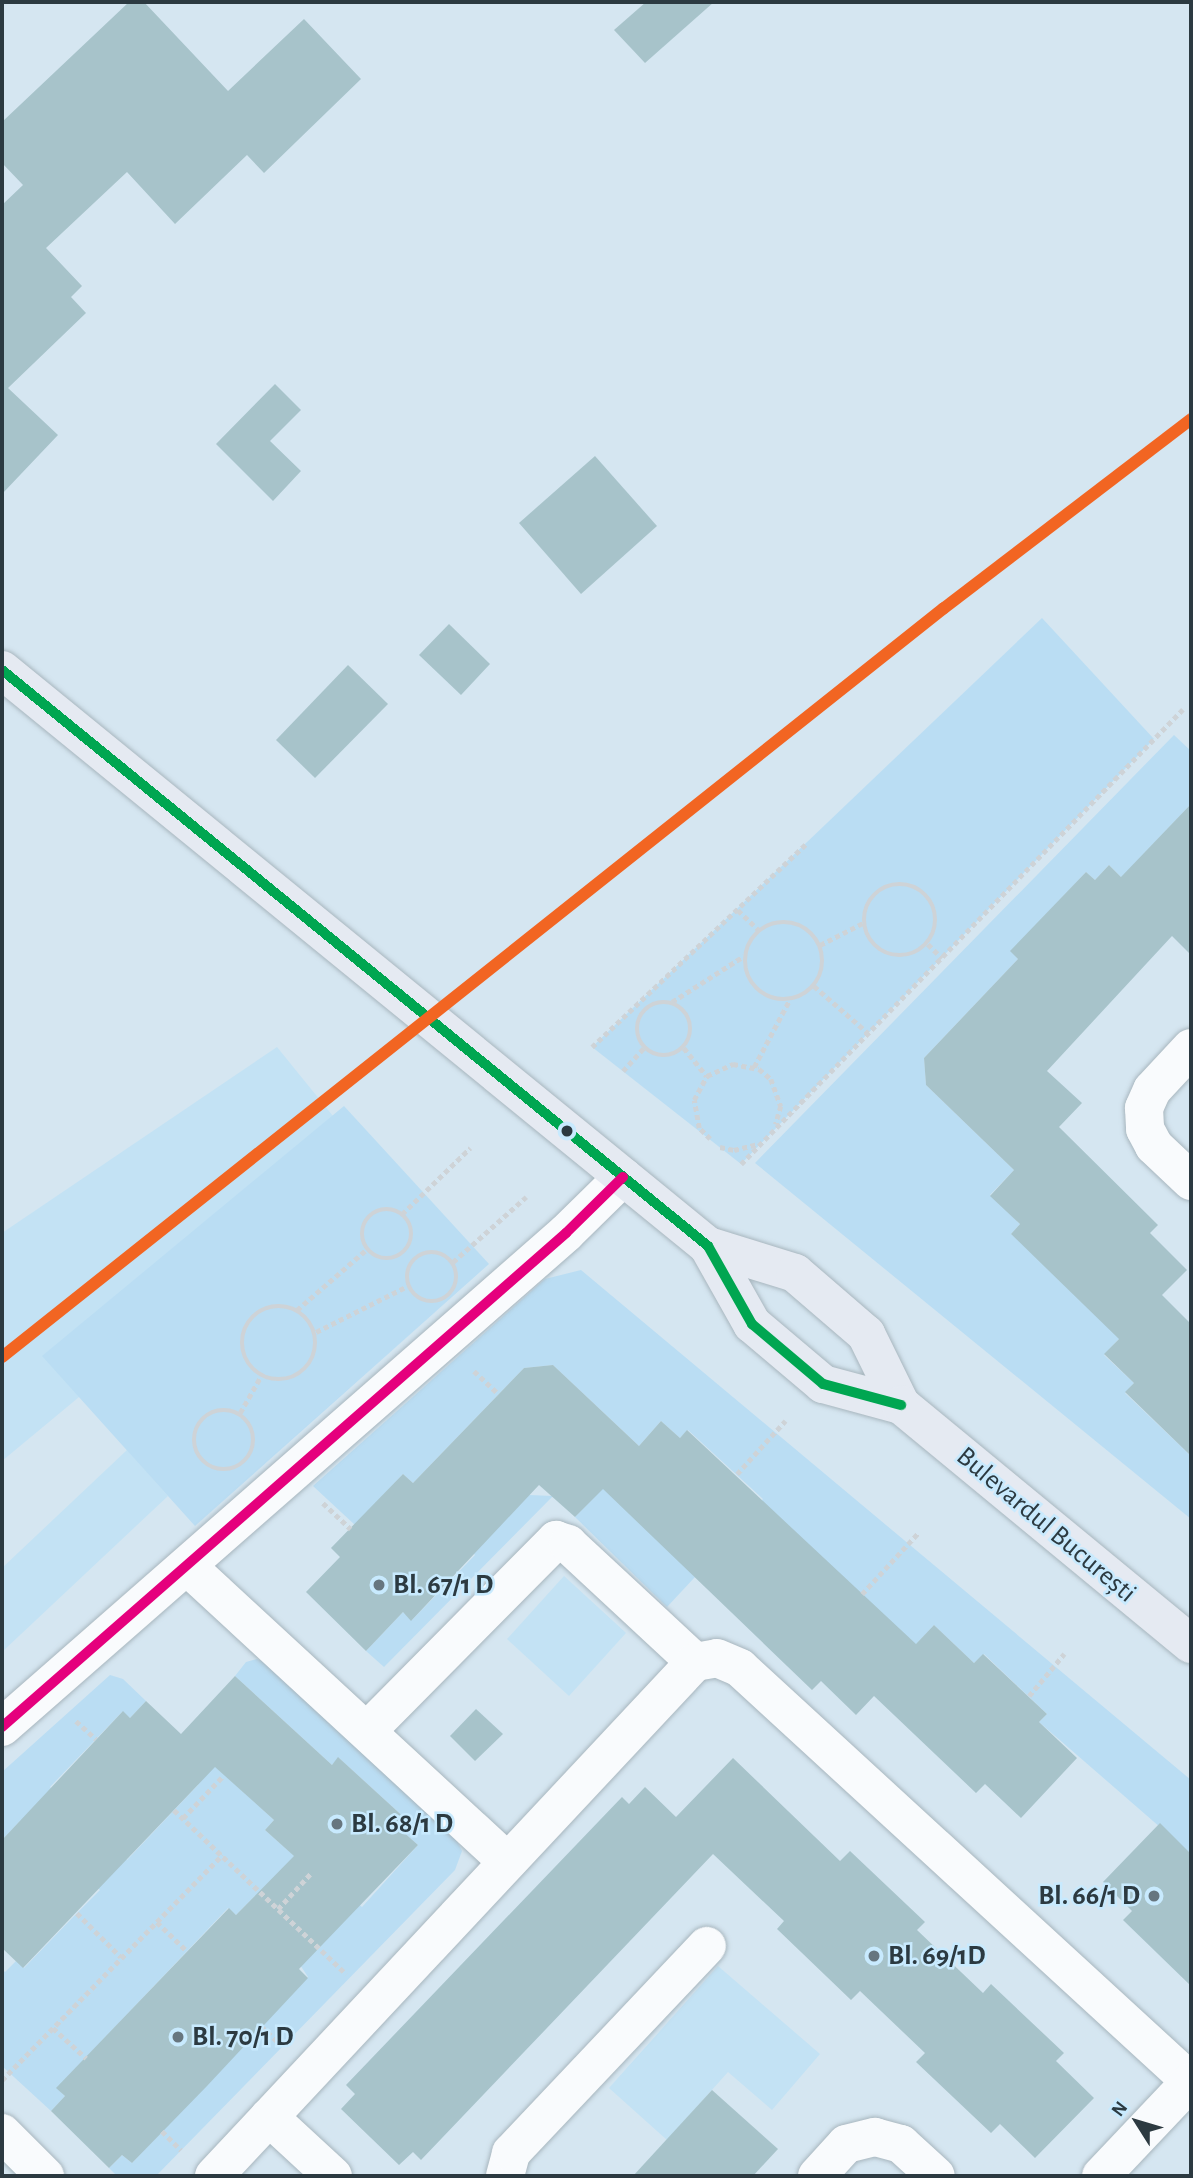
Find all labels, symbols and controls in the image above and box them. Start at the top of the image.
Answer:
unlabelled marker [560,1124,574,1138]
street label: Bulevardul București [949,1440,1143,1610]
place label: Bl. 67/1 D [393,1568,493,1602]
marker: Bl. 67/1 D [371,1577,387,1593]
place label: Bl. 68/1 D [351,1807,453,1841]
marker: Bl. 68/1 D [329,1816,345,1832]
place label: Bl. 66/1 D [1038,1879,1140,1913]
marker: Bl. 66/1 D [1146,1888,1162,1904]
place label: Bl. 69/1D [888,1939,986,1973]
marker: Bl. 69/1D [866,1948,882,1964]
place label: Bl. 70/1 D [192,2020,293,2054]
marker: Bl. 70/1 D [170,2029,186,2045]
north arrow [1102,2087,1172,2157]
text: N [1108,2098,1131,2120]

